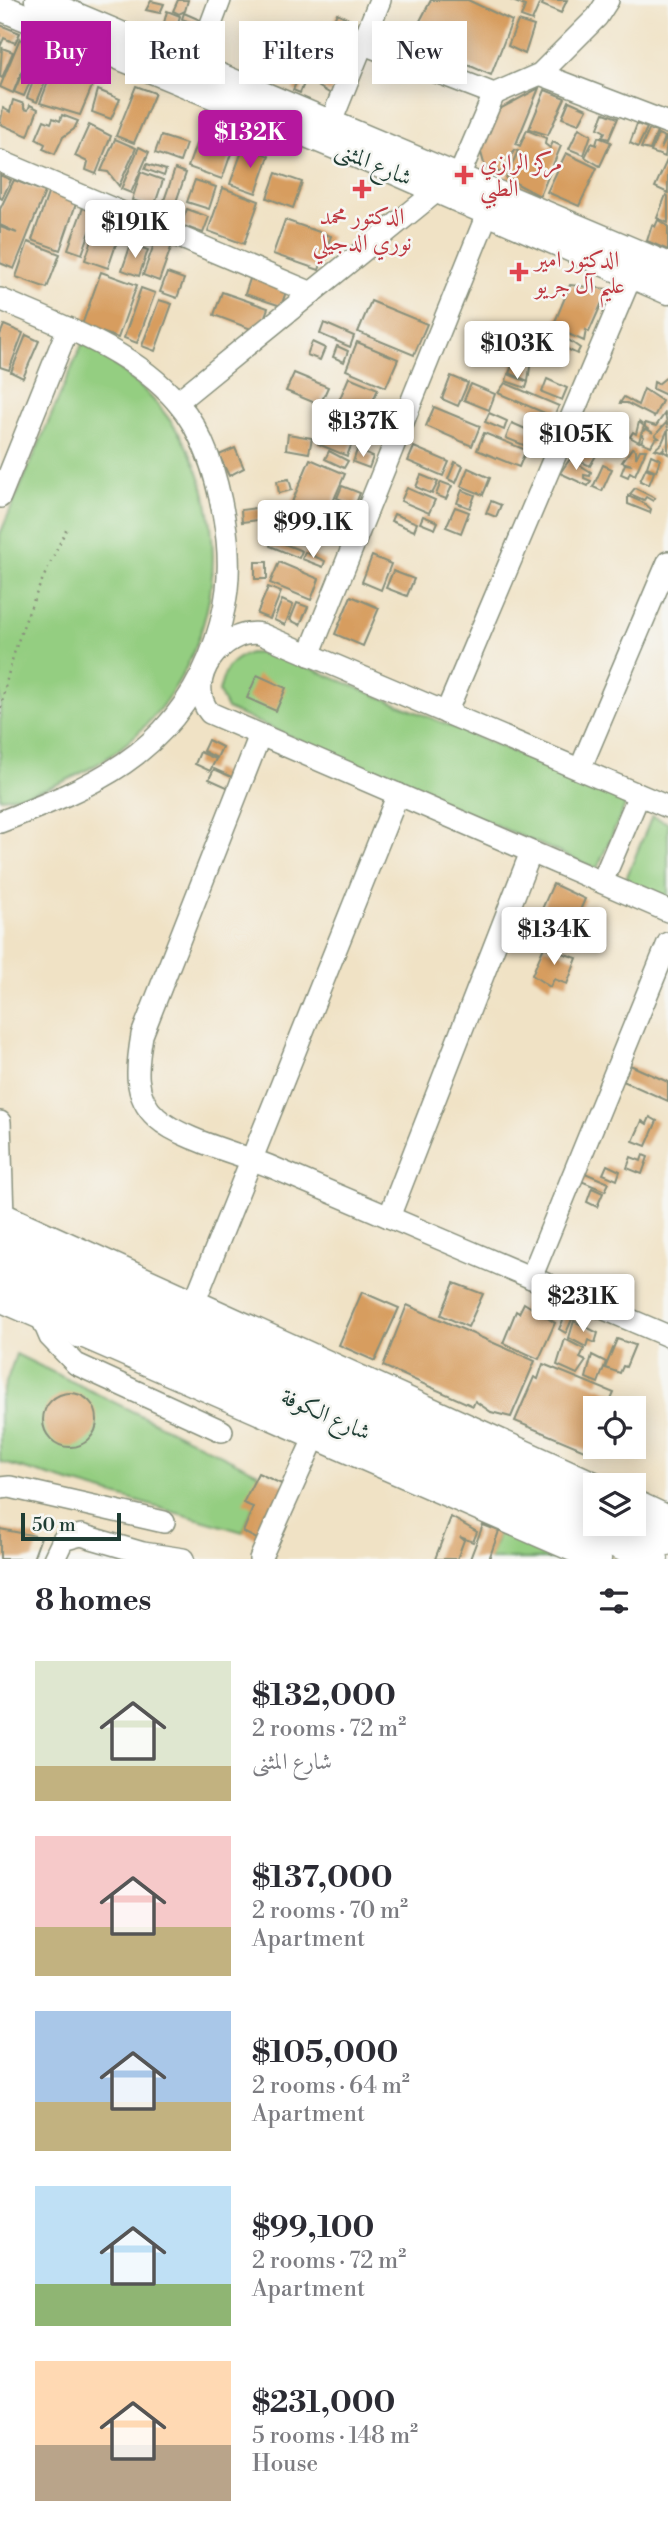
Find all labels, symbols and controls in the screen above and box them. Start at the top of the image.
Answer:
chip: Buy [21,21,111,84]
chip: Rent [125,21,225,84]
chip: Filters [239,21,358,84]
chip: New [372,21,467,84]
pin: $132K [201,110,299,170]
text: $132K [214,119,286,147]
street label: شارع المثنى [329,135,416,197]
place label: مركز الرازي الطبي [480,149,562,209]
marker: مركز الرازي الطبي [454,165,474,185]
marker: الدكتور محمد نوري الدجيلي [352,179,372,199]
pin: $191K [86,201,184,260]
place label: الدكتور محمد نوري الدجيلي [312,203,412,265]
text: $191K [101,209,169,237]
place label: الدكتور امير عليم آل جريو [533,246,625,308]
marker: الدكتور امير عليم آل جريو [509,262,529,282]
pin: $103K [468,322,566,381]
text: $103K [480,330,554,358]
pin: $137K [314,400,412,459]
text: $137K [328,408,398,436]
pin: $105K [527,412,625,472]
text: $105K [539,421,613,449]
pin: $99.1K [256,500,370,560]
text: $99.1K [274,509,352,537]
pin: $134K [505,908,603,967]
text: $134K [518,916,590,944]
pin: $231K [534,1274,632,1334]
text: $231K [547,1283,619,1311]
street label: شارع الكوفة [275,1383,375,1452]
map controls [583,1396,646,1536]
button: locate [583,1396,646,1459]
button: layers [583,1473,646,1536]
scale bar [21,1510,121,1542]
text: 50 m [32,1513,76,1537]
text: 8 homes [35,1582,151,1620]
icon: filters [595,1582,633,1620]
text: $132,000 [252,1677,396,1715]
icon: home [91,1689,175,1773]
text: 2 rooms · 72 m² [252,1715,406,1743]
text: شارع المثنى [252,1748,332,1776]
text: $137,000 [252,1859,393,1897]
icon: home [91,1864,175,1948]
text: 2 rooms · 70 m² [252,1897,408,1925]
text: Apartment [252,1925,365,1953]
text: $105,000 [252,2034,398,2072]
icon: home [91,2039,175,2123]
text: 2 rooms · 64 m² [252,2072,410,2100]
text: Apartment [252,2100,365,2128]
text: $99,100 [252,2209,374,2247]
icon: home [91,2214,175,2298]
text: 2 rooms · 72 m² [252,2247,406,2275]
text: Apartment [252,2275,365,2303]
text: $231,000 [252,2384,395,2422]
icon: home [91,2389,175,2473]
text: 5 rooms · 148 m² [252,2422,418,2450]
text: House [252,2450,318,2478]

